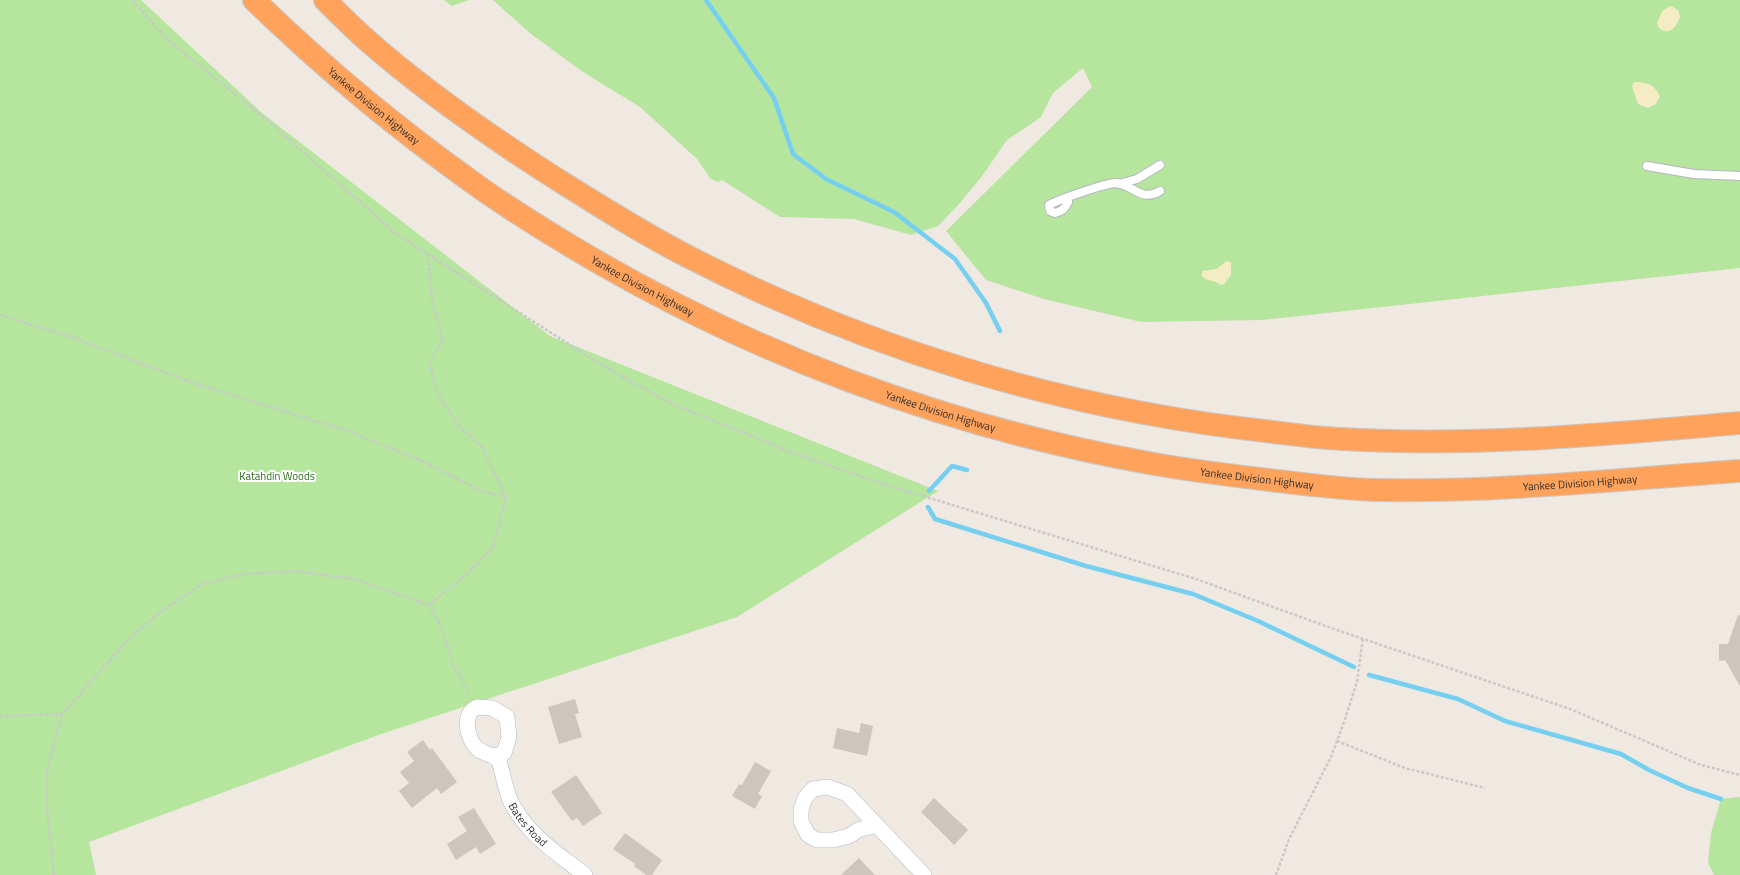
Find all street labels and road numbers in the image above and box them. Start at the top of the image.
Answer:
street label: Yankee Division Highway [324,63,424,149]
street label: Yankee Division Highway [588,252,697,320]
street label: Yankee Division Highway [883,386,998,436]
street label: Yankee Division Highway [1199,463,1315,493]
street label: Yankee Division Highway [1522,471,1639,495]
street label: Bates Road [505,800,551,850]

